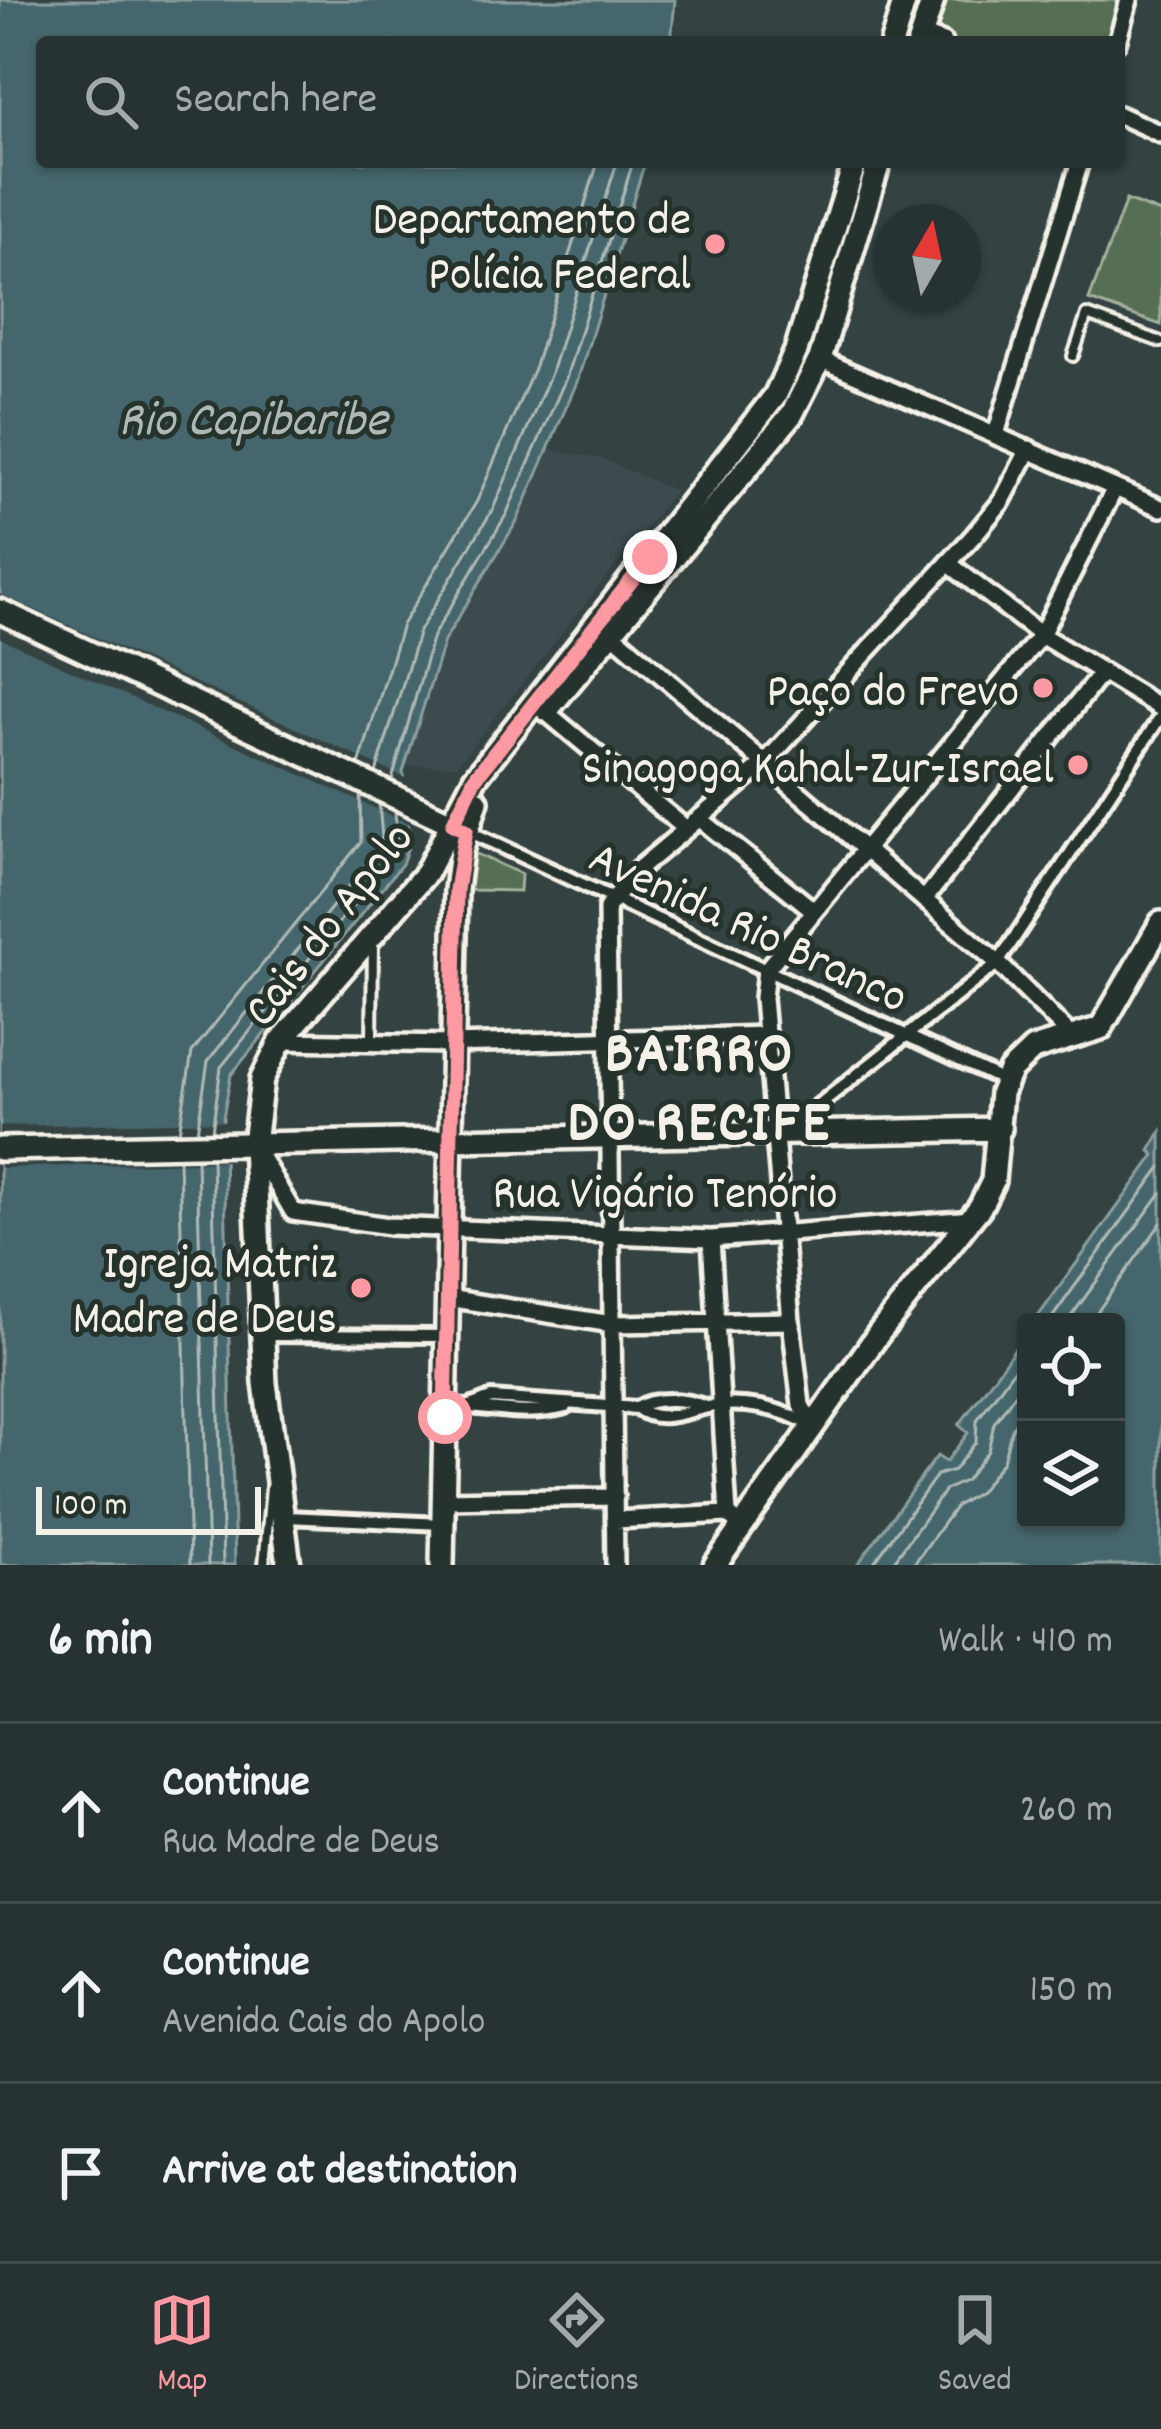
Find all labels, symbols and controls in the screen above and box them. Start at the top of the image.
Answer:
search box [36,36,1125,168]
icon: search [78,69,144,135]
text: Search here [174,70,377,134]
place label: Departamento de Polícia Federal [372,189,691,313]
north arrow [873,204,981,312]
marker: Departamento de Polícia Federal [702,231,728,257]
water label: Rio Capibaribe [118,388,390,460]
route end [623,530,677,584]
place label: Paço do Frevo [766,661,1019,730]
marker: Paço do Frevo [1030,675,1056,701]
place label: Sinagoga Kahal-Zur-Israel [581,738,1054,807]
marker: Sinagoga Kahal-Zur-Israel [1065,752,1091,778]
street label: Cais do Apolo [230,809,434,1044]
street label: Avenida Rio Branco [576,827,918,1035]
district label: BAIRRO DO RECIFE [568,1015,832,1170]
street label: Rua Vigário Tenório [492,1163,838,1232]
place label: Igreja Matriz Madre de Deus [73,1233,337,1357]
marker: Igreja Matriz Madre de Deus [348,1275,374,1301]
map controls [1017,1313,1125,1529]
button: locate [1017,1313,1125,1421]
route start [418,1390,472,1444]
button: layers [1017,1421,1125,1529]
scale bar [36,1481,261,1534]
text: 100 m [54,1484,127,1531]
text: 6 min [48,1607,153,1679]
text: Walk · 410 m [939,1616,1113,1671]
text: Continue [162,1753,310,1817]
icon: ahead [48,1780,114,1846]
text: 260 m [1020,1785,1113,1840]
text: Rua Madre de Deus [162,1817,440,1872]
text: Continue [162,1933,310,1997]
icon: ahead [48,1960,114,2026]
text: 150 m [1029,1965,1113,2020]
text: Avenida Cais do Apolo [162,1997,485,2052]
icon: arrive [48,2140,114,2206]
text: Arrive at destination [162,2141,517,2205]
tab: Map [149,2287,215,2406]
tab: Directions [514,2287,639,2406]
tab: Saved [938,2287,1012,2406]

